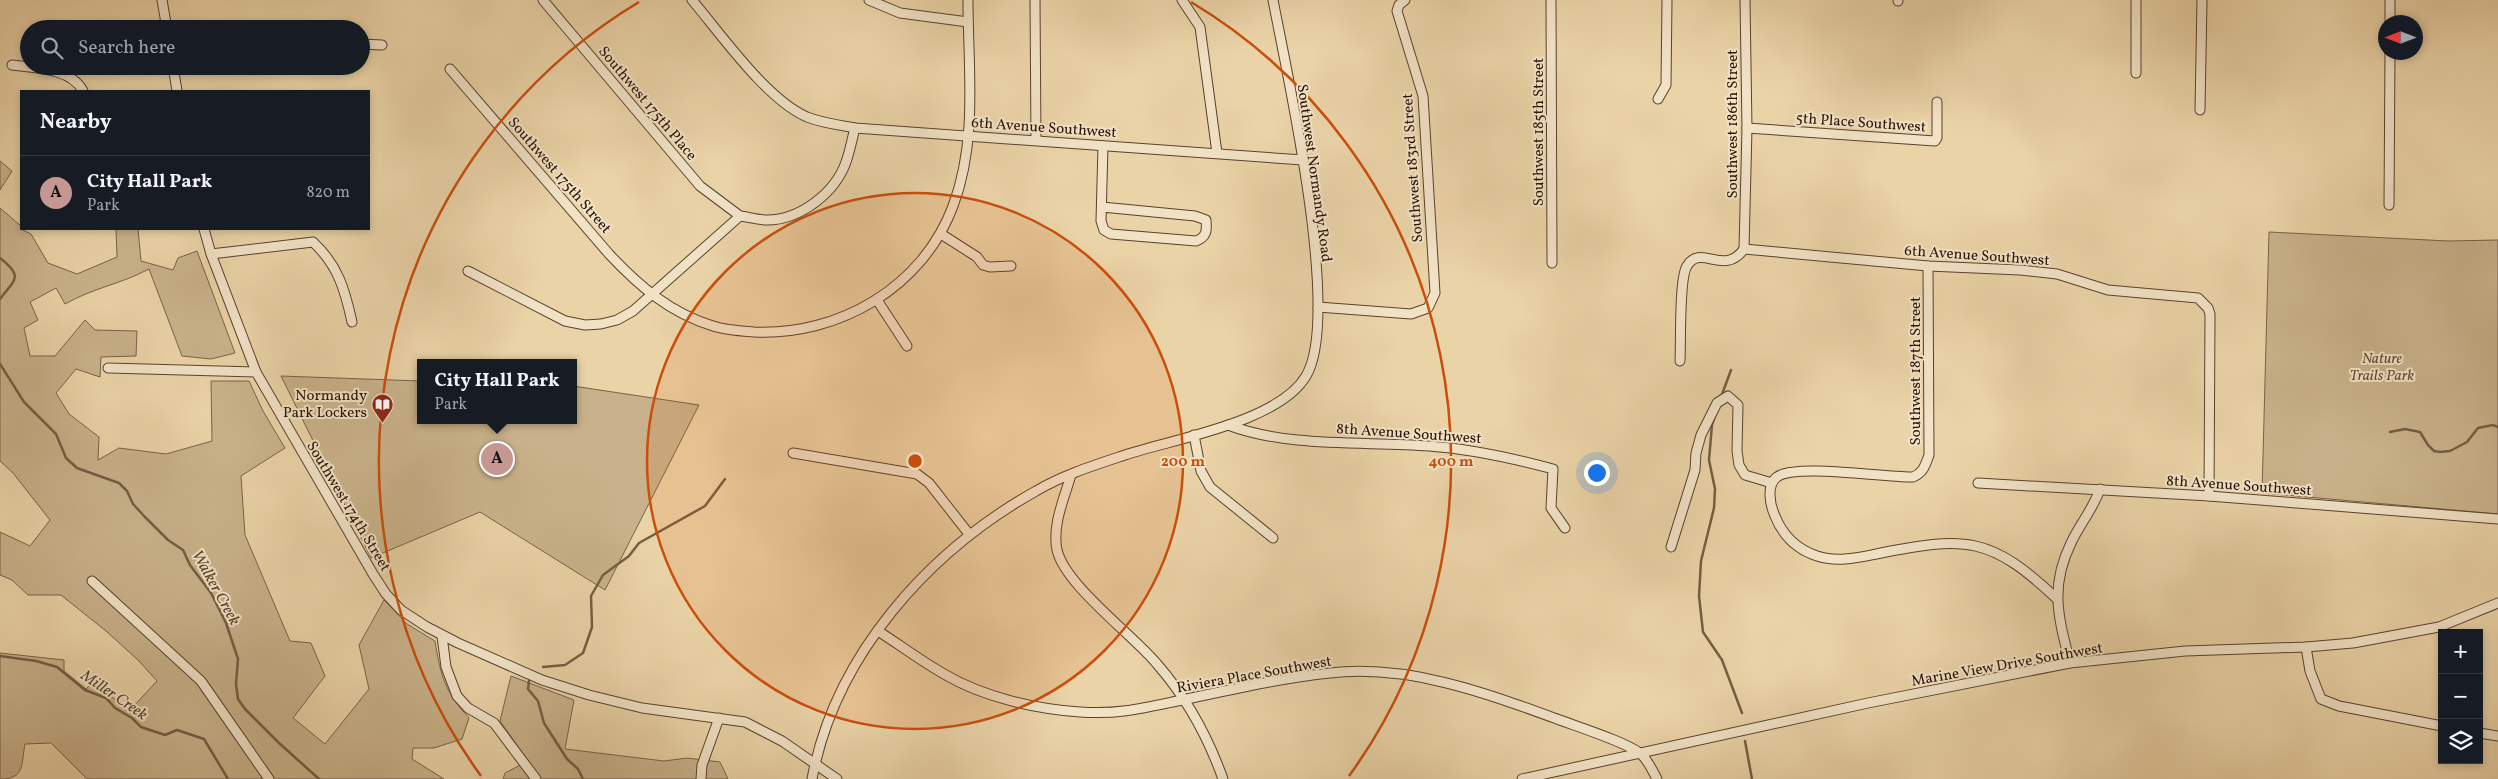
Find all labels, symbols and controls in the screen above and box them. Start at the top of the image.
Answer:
north arrow [2378,15,2423,60]
search box [20,20,370,75]
icon: search [38,34,66,62]
text: Search here [78,35,175,61]
street label: Southwest 175th Place [593,42,701,166]
street label: Southwest 186th Street [1723,49,1744,199]
street label: Southwest 185th Street [1529,58,1550,206]
street label: Southwest Normandy Road [1291,83,1336,264]
street label: Southwest 183rd Street [1398,92,1429,243]
text: Nearby [40,108,111,137]
street label: 5th Place Southwest [1795,108,1927,139]
street label: Southwest 175th Street [502,113,615,239]
street label: 6th Avenue Southwest [971,113,1117,144]
text: City Hall Park [87,169,212,195]
text: A [50,182,62,204]
text: 820 m [306,182,350,204]
text: Park [87,195,120,217]
street label: 6th Avenue Southwest [1904,241,2050,272]
street label: Southwest 187th Street [1906,297,1927,445]
park label: Nature Trails Park [2350,349,2414,387]
popup [417,359,577,424]
text: City Hall Park [434,368,560,394]
place label: Normandy Park Lockers [283,386,367,424]
library icon: Normandy Park Lockers [371,392,395,423]
text: Park [434,394,467,416]
street label: 8th Avenue Southwest [1336,419,1482,450]
street label: Southwest 174th Street [300,438,395,576]
pin: A [481,440,513,478]
centre of rings [906,452,924,470]
text: 200 m [1161,452,1205,473]
text: 400 m [1429,452,1474,473]
your location [1584,460,1610,486]
street label: 8th Avenue Southwest [2166,471,2312,502]
water label: Walker Creek [186,546,245,630]
map controls [2438,629,2483,764]
button: + [2438,629,2483,674]
street label: Marine View Drive Southwest [1910,638,2105,693]
street label: Riviera Place Southwest [1175,651,1333,699]
water label: Miller Creek [75,665,152,726]
button: − [2438,674,2483,719]
button: layers [2438,719,2483,764]

